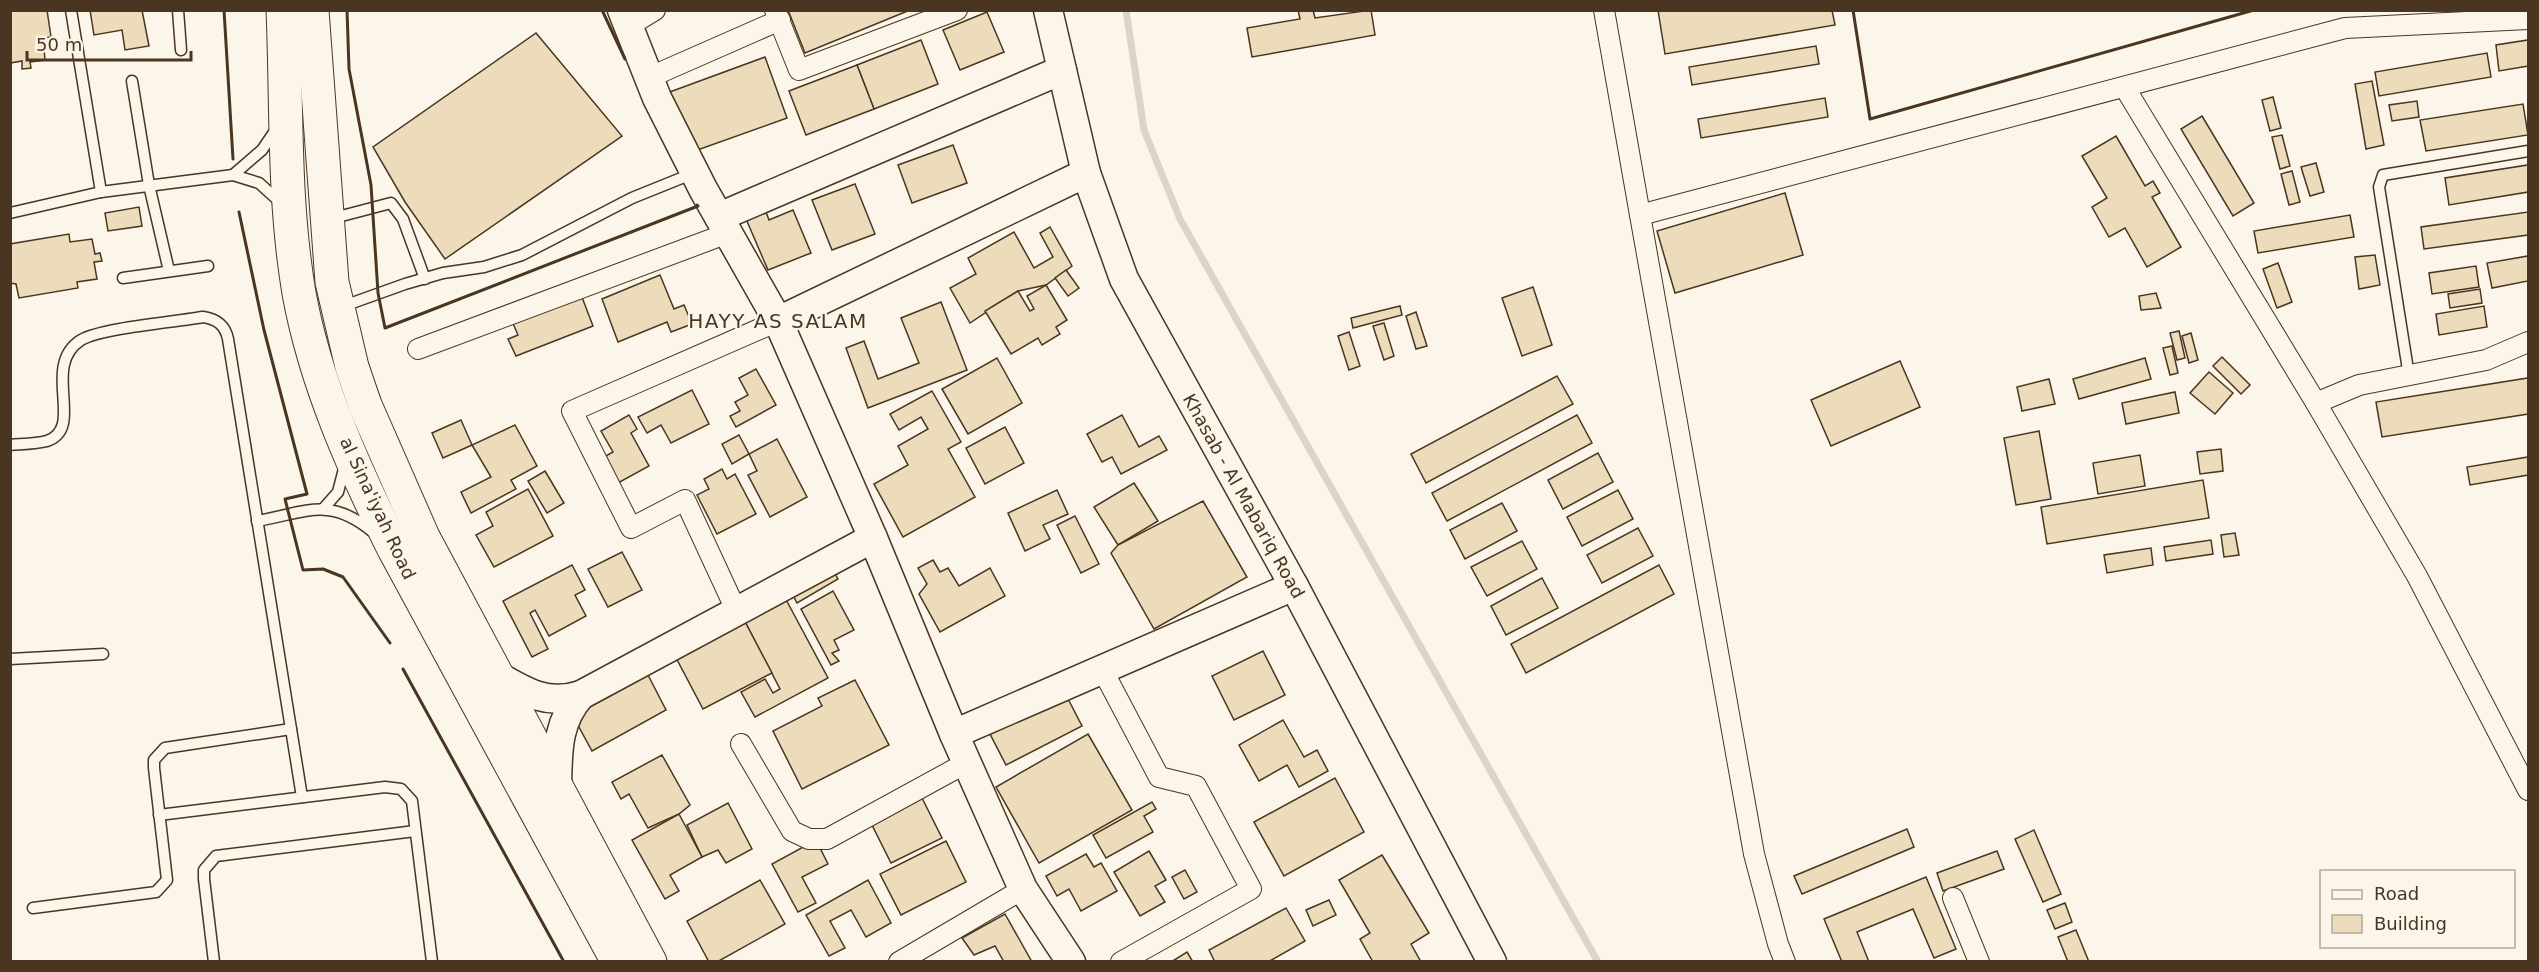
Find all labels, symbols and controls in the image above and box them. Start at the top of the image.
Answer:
scale bar [27,24,190,62]
text: 50 m [36,34,82,55]
district label: HAYY AS SALAM [688,309,868,333]
street label: Khasab - Al Mabariq Road [1179,390,1309,602]
street label: al Sina'iyah Road [336,434,420,582]
legend [2320,870,2515,948]
text: Road [2374,883,2419,904]
text: Building [2374,913,2447,934]

